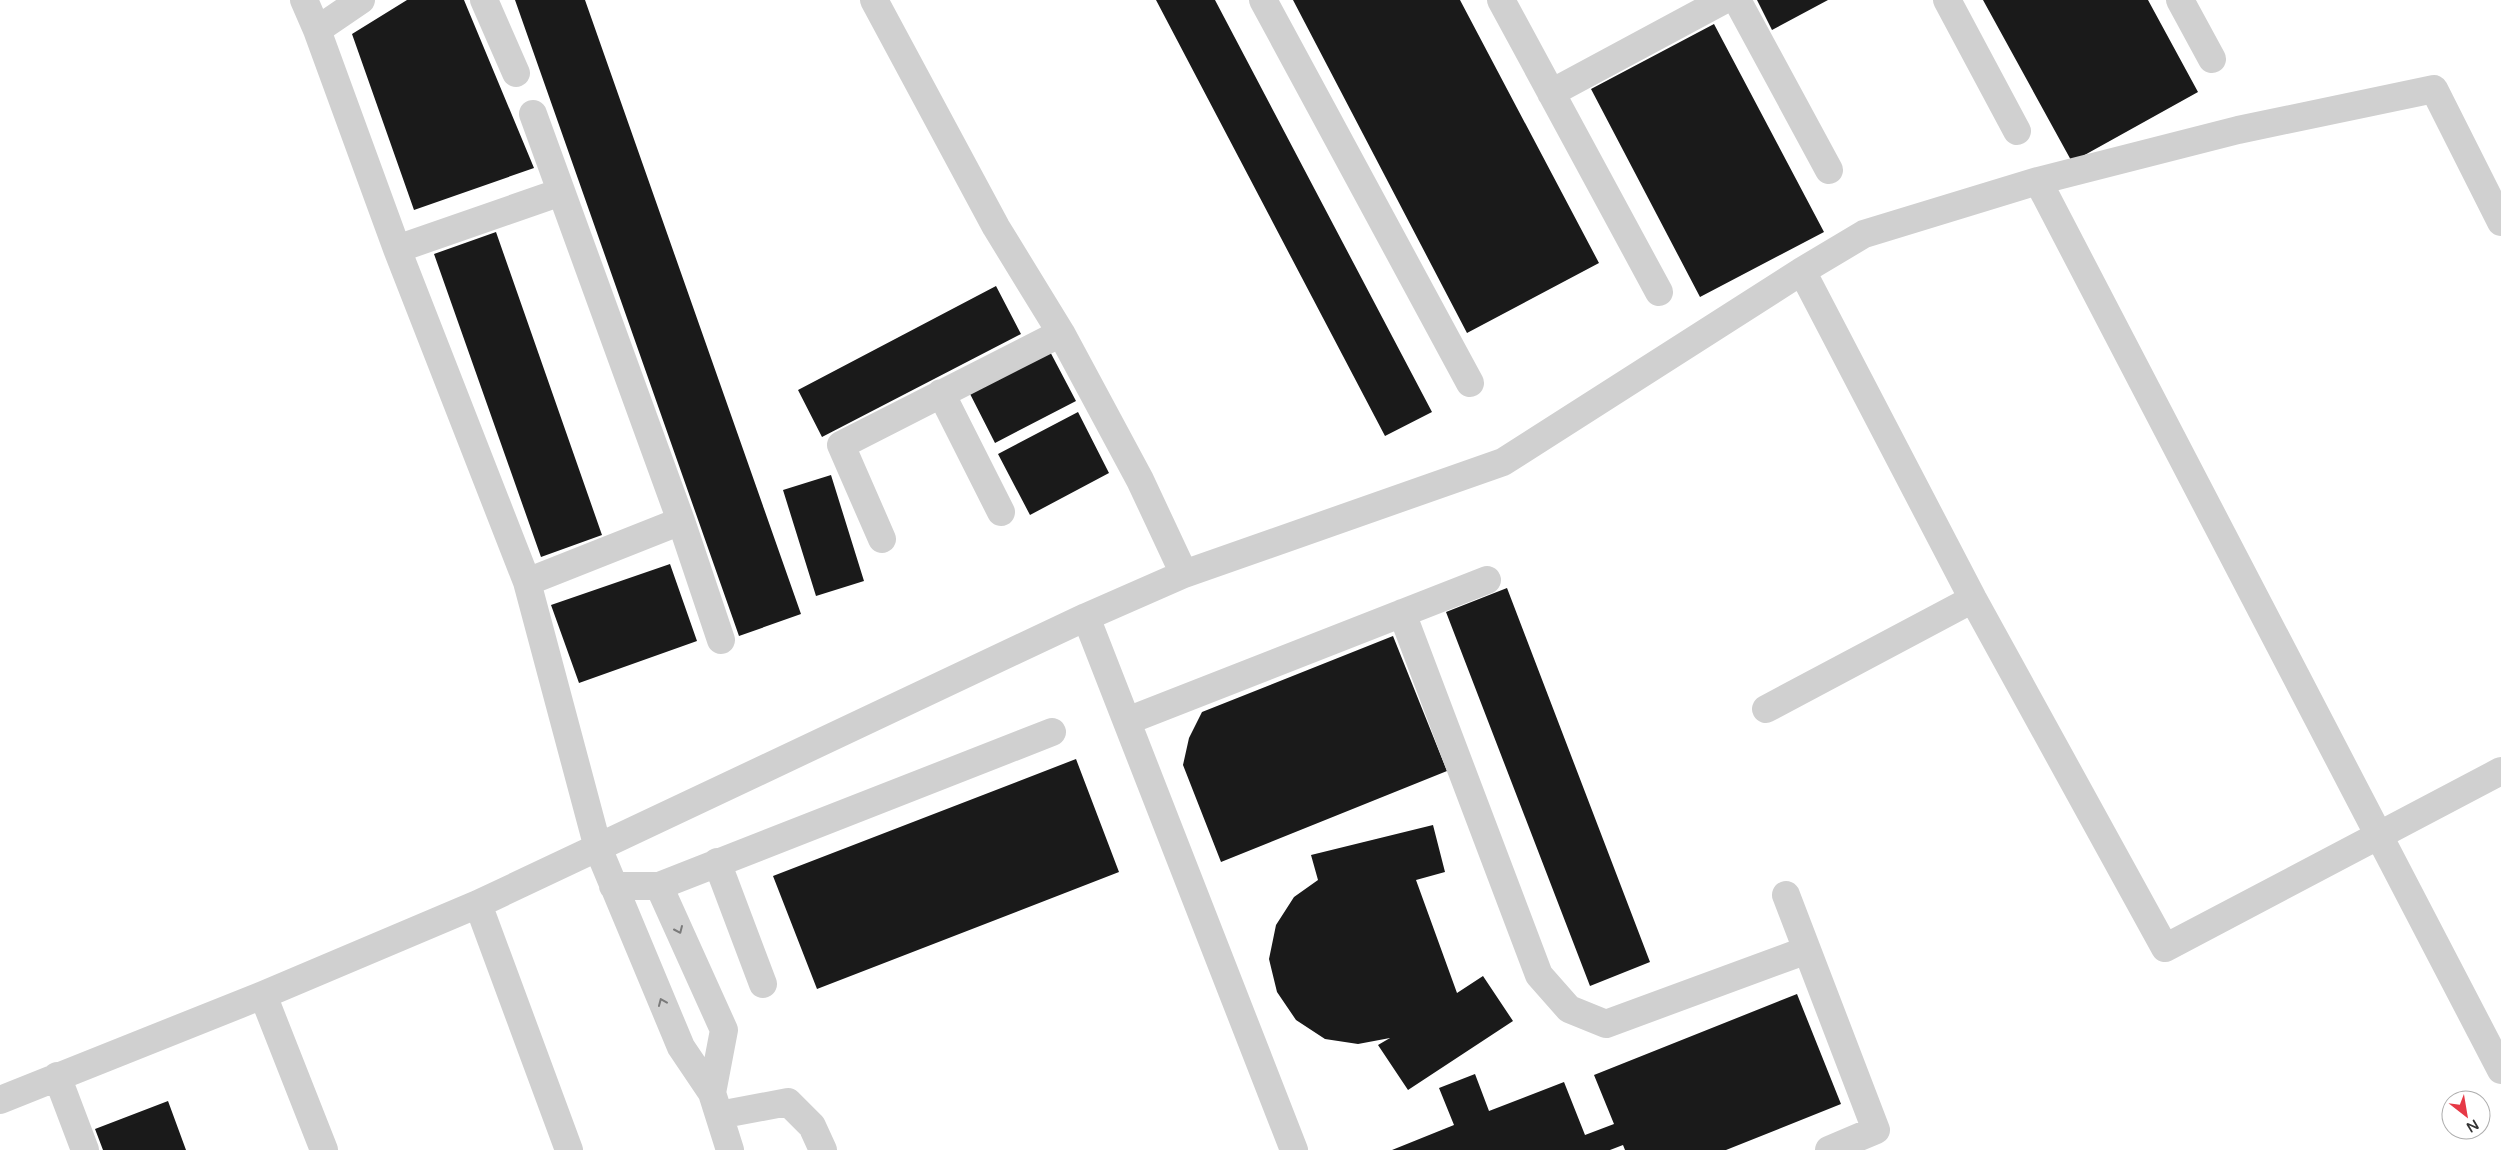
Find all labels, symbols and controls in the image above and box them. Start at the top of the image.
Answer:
one-way arrow [673,925,683,934]
one-way arrow [658,998,668,1007]
north arrow [2441,1090,2491,1140]
text: N [2463,1116,2482,1136]

